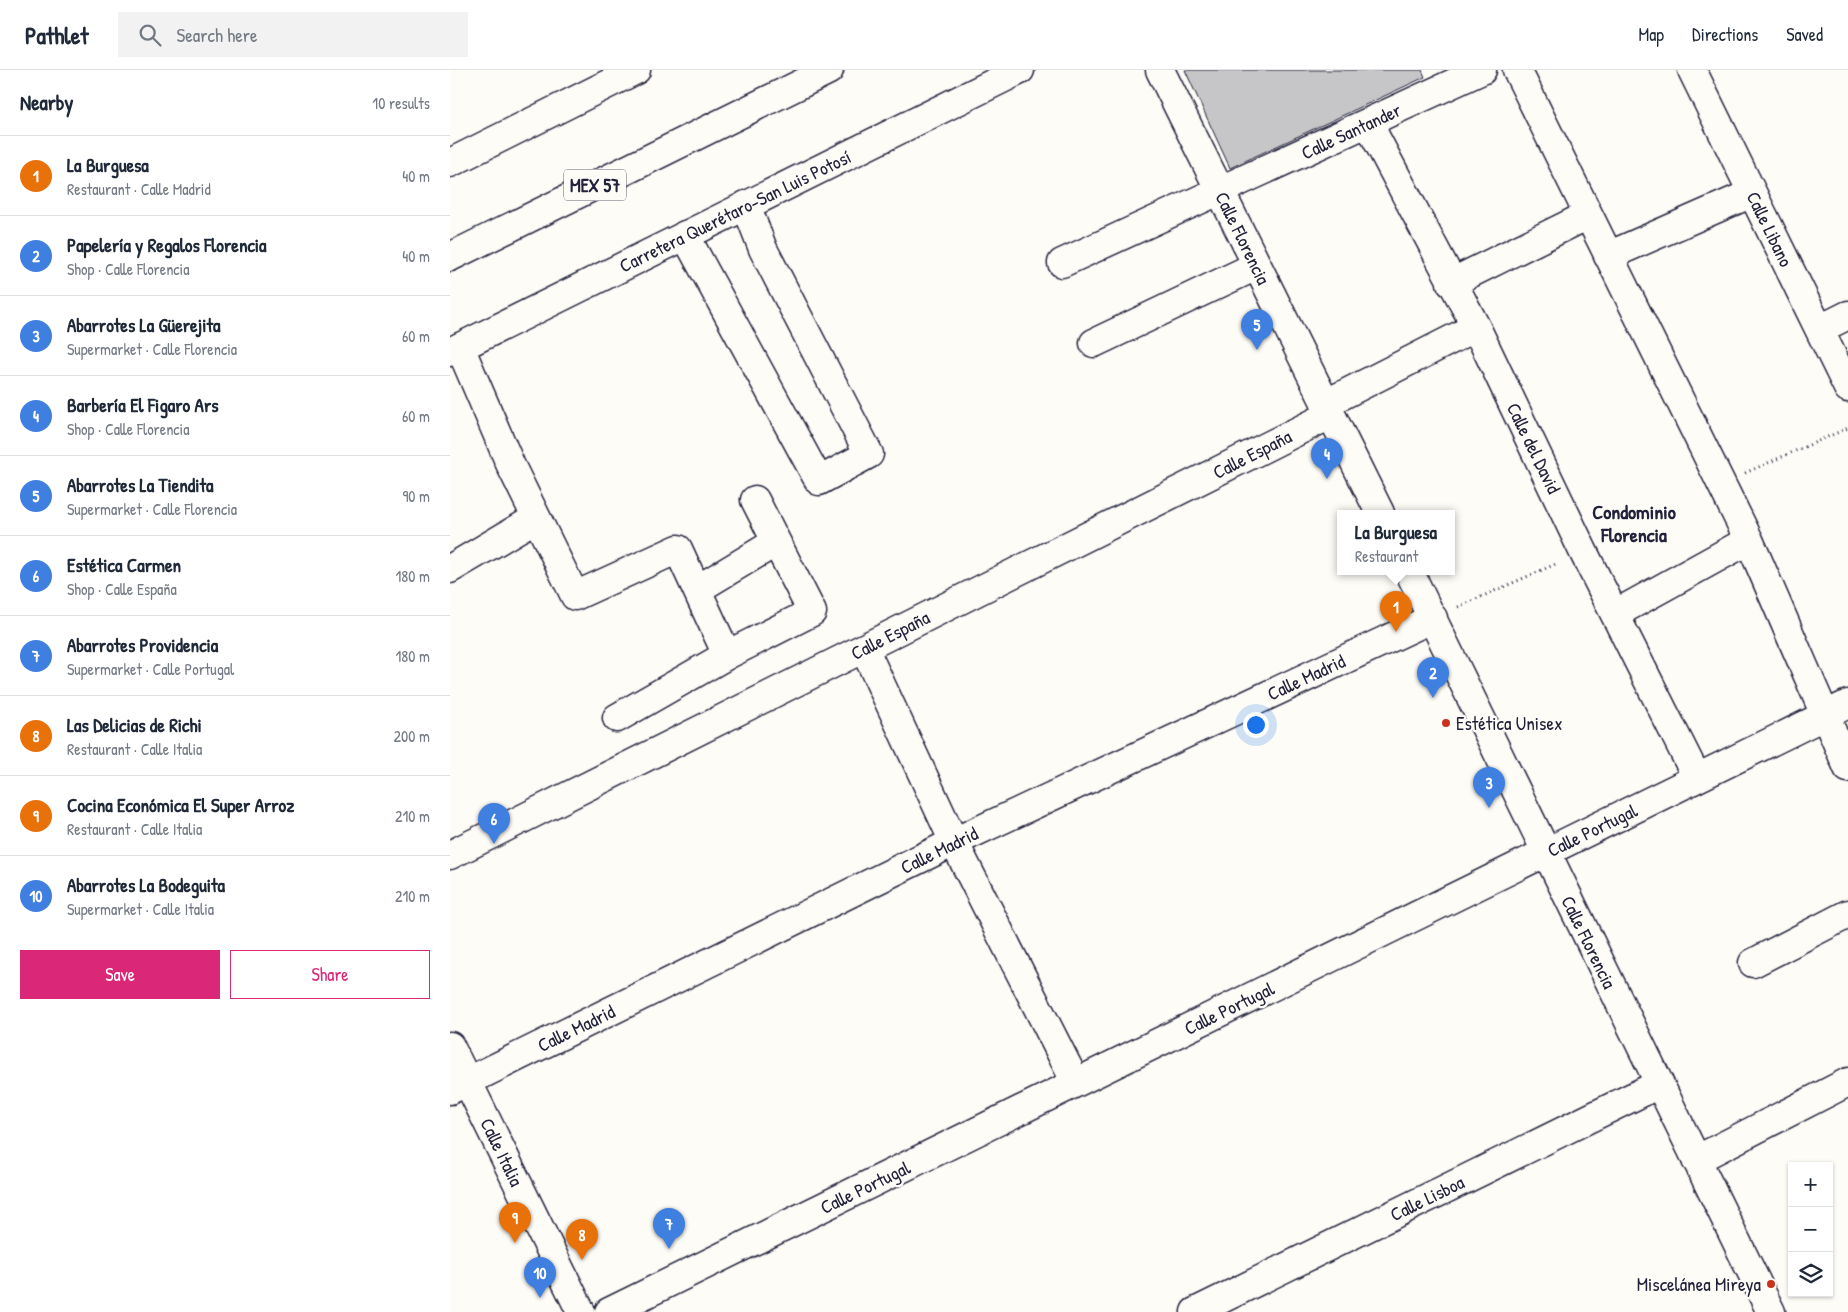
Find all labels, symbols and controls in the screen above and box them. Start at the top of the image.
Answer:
search box [118,12,468,57]
text: Pathlet [25,19,88,51]
icon: search [136,21,164,49]
text: Search here [176,22,258,48]
text: Map [1639,22,1664,47]
text: Directions [1692,22,1758,47]
text: Saved [1786,22,1823,47]
text: Nearby [20,88,73,117]
text: 10 results [372,92,430,114]
street label: Calle Santander [1297,96,1406,166]
street label: Carretera Querétaro-San Luis Potosí [615,143,855,279]
text: La Burguesa [67,152,149,178]
text: 1 [33,165,39,187]
text: 40 m [402,165,430,187]
road number: MEX 57 [564,170,626,200]
text: Restaurant · Calle Madrid [67,178,211,200]
street label: Calle Florencia [1209,187,1277,289]
street label: Calle Libano [1741,187,1800,271]
text: Papelería y Regalos Florencia [67,232,267,258]
text: 2 [32,245,40,267]
text: 40 m [402,245,430,267]
text: Shop · Calle Florencia [67,258,189,280]
pin: 5 [1241,309,1273,350]
text: Abarrotes La Güerejita [67,312,220,338]
text: 3 [32,325,40,347]
text: 60 m [402,325,430,347]
text: Supermarket · Calle Florencia [67,338,237,360]
text: Barbería El Figaro Ars [67,392,219,418]
street label: Calle del David [1501,398,1567,498]
text: 4 [33,405,39,427]
text: 60 m [402,405,430,427]
text: Shop · Calle Florencia [67,418,189,440]
street label: Calle España [1208,423,1296,485]
pin: 4 [1311,438,1343,479]
text: Abarrotes La Tiendita [67,472,213,498]
text: 5 [33,485,39,507]
text: 90 m [402,485,430,507]
text: Supermarket · Calle Florencia [67,498,237,520]
district label: Condominio Florencia [1592,498,1676,548]
popup [1337,510,1455,575]
text: La Burguesa [1355,519,1437,545]
text: Restaurant [1355,545,1418,567]
text: Estética Carmen [67,552,181,578]
text: 6 [33,565,39,587]
text: 180 m [396,565,430,587]
text: Shop · Calle España [67,578,177,600]
pin: 1 [1380,591,1412,632]
street label: Calle España [846,604,934,666]
text: Abarrotes Providencia [67,632,218,658]
text: 7 [32,645,40,667]
text: 180 m [396,645,430,667]
street label: Calle Madrid [1263,647,1350,706]
pin: 2 [1417,657,1449,698]
text: Supermarket · Calle Portugal [67,658,234,680]
place label: Estética Unisex [1456,710,1562,736]
text: Las Delicias de Richi [67,712,202,738]
your location [1243,712,1269,738]
marker: Estética Unisex [1440,717,1452,729]
text: 8 [33,725,39,747]
text: 200 m [394,725,430,747]
text: Restaurant · Calle Italia [67,738,202,760]
pin: 3 [1473,767,1505,808]
text: Cocina Económica El Super Arroz [67,792,294,818]
street label: Calle Portugal [1543,797,1642,863]
pin: 6 [478,803,510,844]
text: 9 [33,805,39,827]
text: 210 m [395,805,430,827]
text: Restaurant · Calle Italia [67,818,202,840]
street label: Calle Madrid [896,820,983,880]
text: Abarrotes La Bodeguita [67,872,225,898]
text: 10 [30,885,42,907]
text: 210 m [395,885,430,907]
street label: Calle Florencia [1555,891,1623,993]
text: Supermarket · Calle Italia [67,898,214,920]
button: Save [20,950,220,999]
button: Share [230,950,430,999]
street label: Calle Portugal [1180,975,1279,1041]
street label: Calle Madrid [533,998,620,1058]
street label: Calle Italia [474,1113,530,1191]
street label: Calle Portugal [816,1154,915,1220]
map controls [1788,1162,1833,1297]
button: + [1788,1162,1833,1207]
street label: Calle Lisboa [1386,1169,1469,1227]
pin: 9 [499,1202,531,1243]
button: − [1788,1207,1833,1252]
pin: 7 [653,1208,685,1249]
pin: 8 [566,1219,598,1260]
button: layers [1788,1252,1833,1297]
pin: 10 [524,1257,556,1298]
place label: Miscelánea Mireya [1637,1271,1762,1297]
marker: Miscelánea Mireya [1765,1278,1777,1290]

